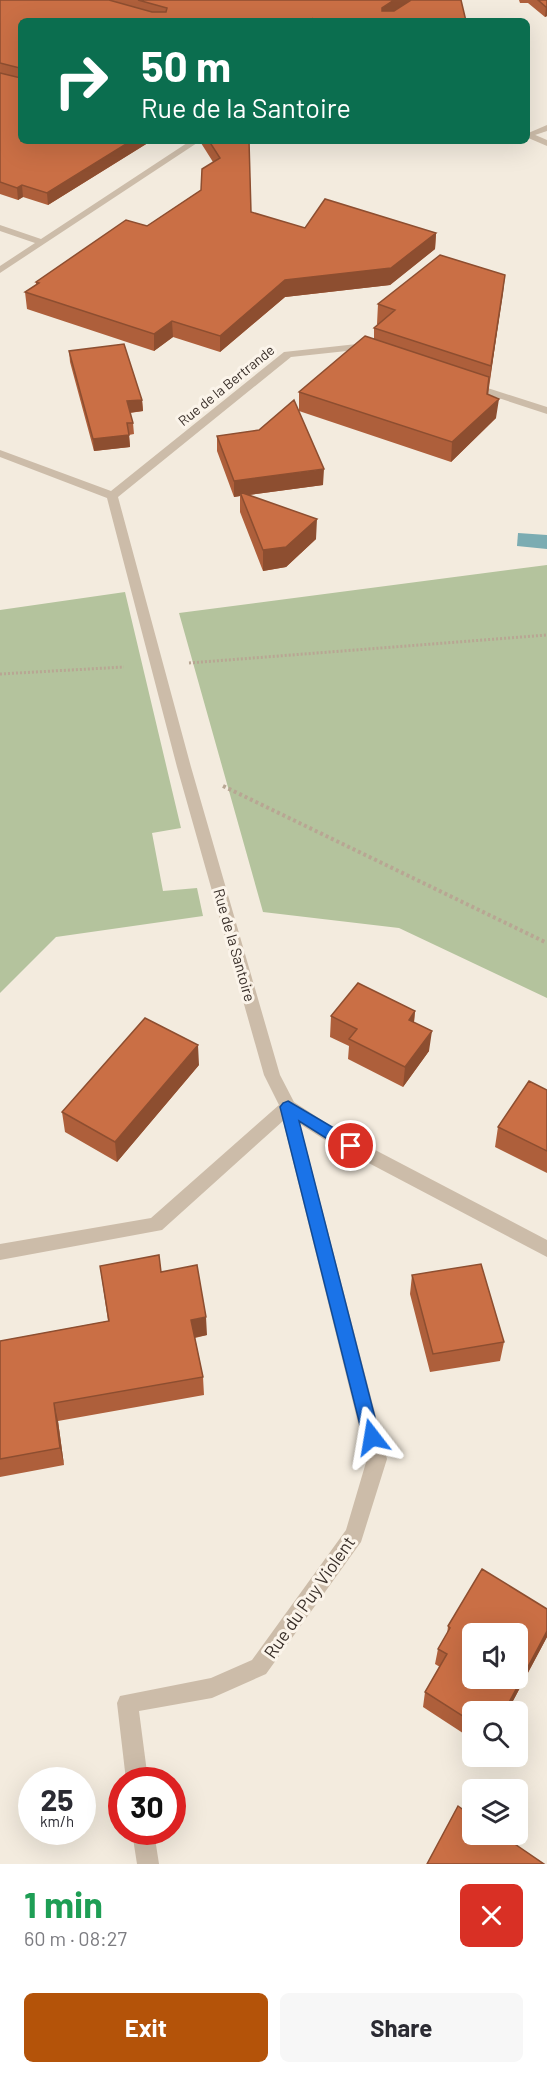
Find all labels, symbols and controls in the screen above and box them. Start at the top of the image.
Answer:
text: 50 m [141,40,231,90]
icon: right [42,42,120,120]
text: Rue de la Santoire [141,91,351,123]
street label: Rue de la Bertrande [174,341,278,429]
street label: Rue de la Santoire [210,886,260,1004]
pin [325,1120,376,1171]
icon: arrive [334,1129,367,1162]
position arrow [340,1405,404,1469]
street label: Rue du Puy Violent [259,1532,359,1662]
map controls [462,1623,528,1845]
button: sound [462,1623,528,1689]
button: search [462,1701,528,1767]
speed limit sign: 30 [108,1767,186,1845]
button: layers [462,1779,528,1845]
text: 25 [41,1781,73,1817]
text: km/h [40,1812,74,1830]
text: 1 min [24,1882,103,1925]
button: close [460,1884,523,1947]
text: 60 m · 08:27 [24,1926,127,1950]
button: Exit [24,1993,268,2062]
button: Share [280,1993,523,2062]

